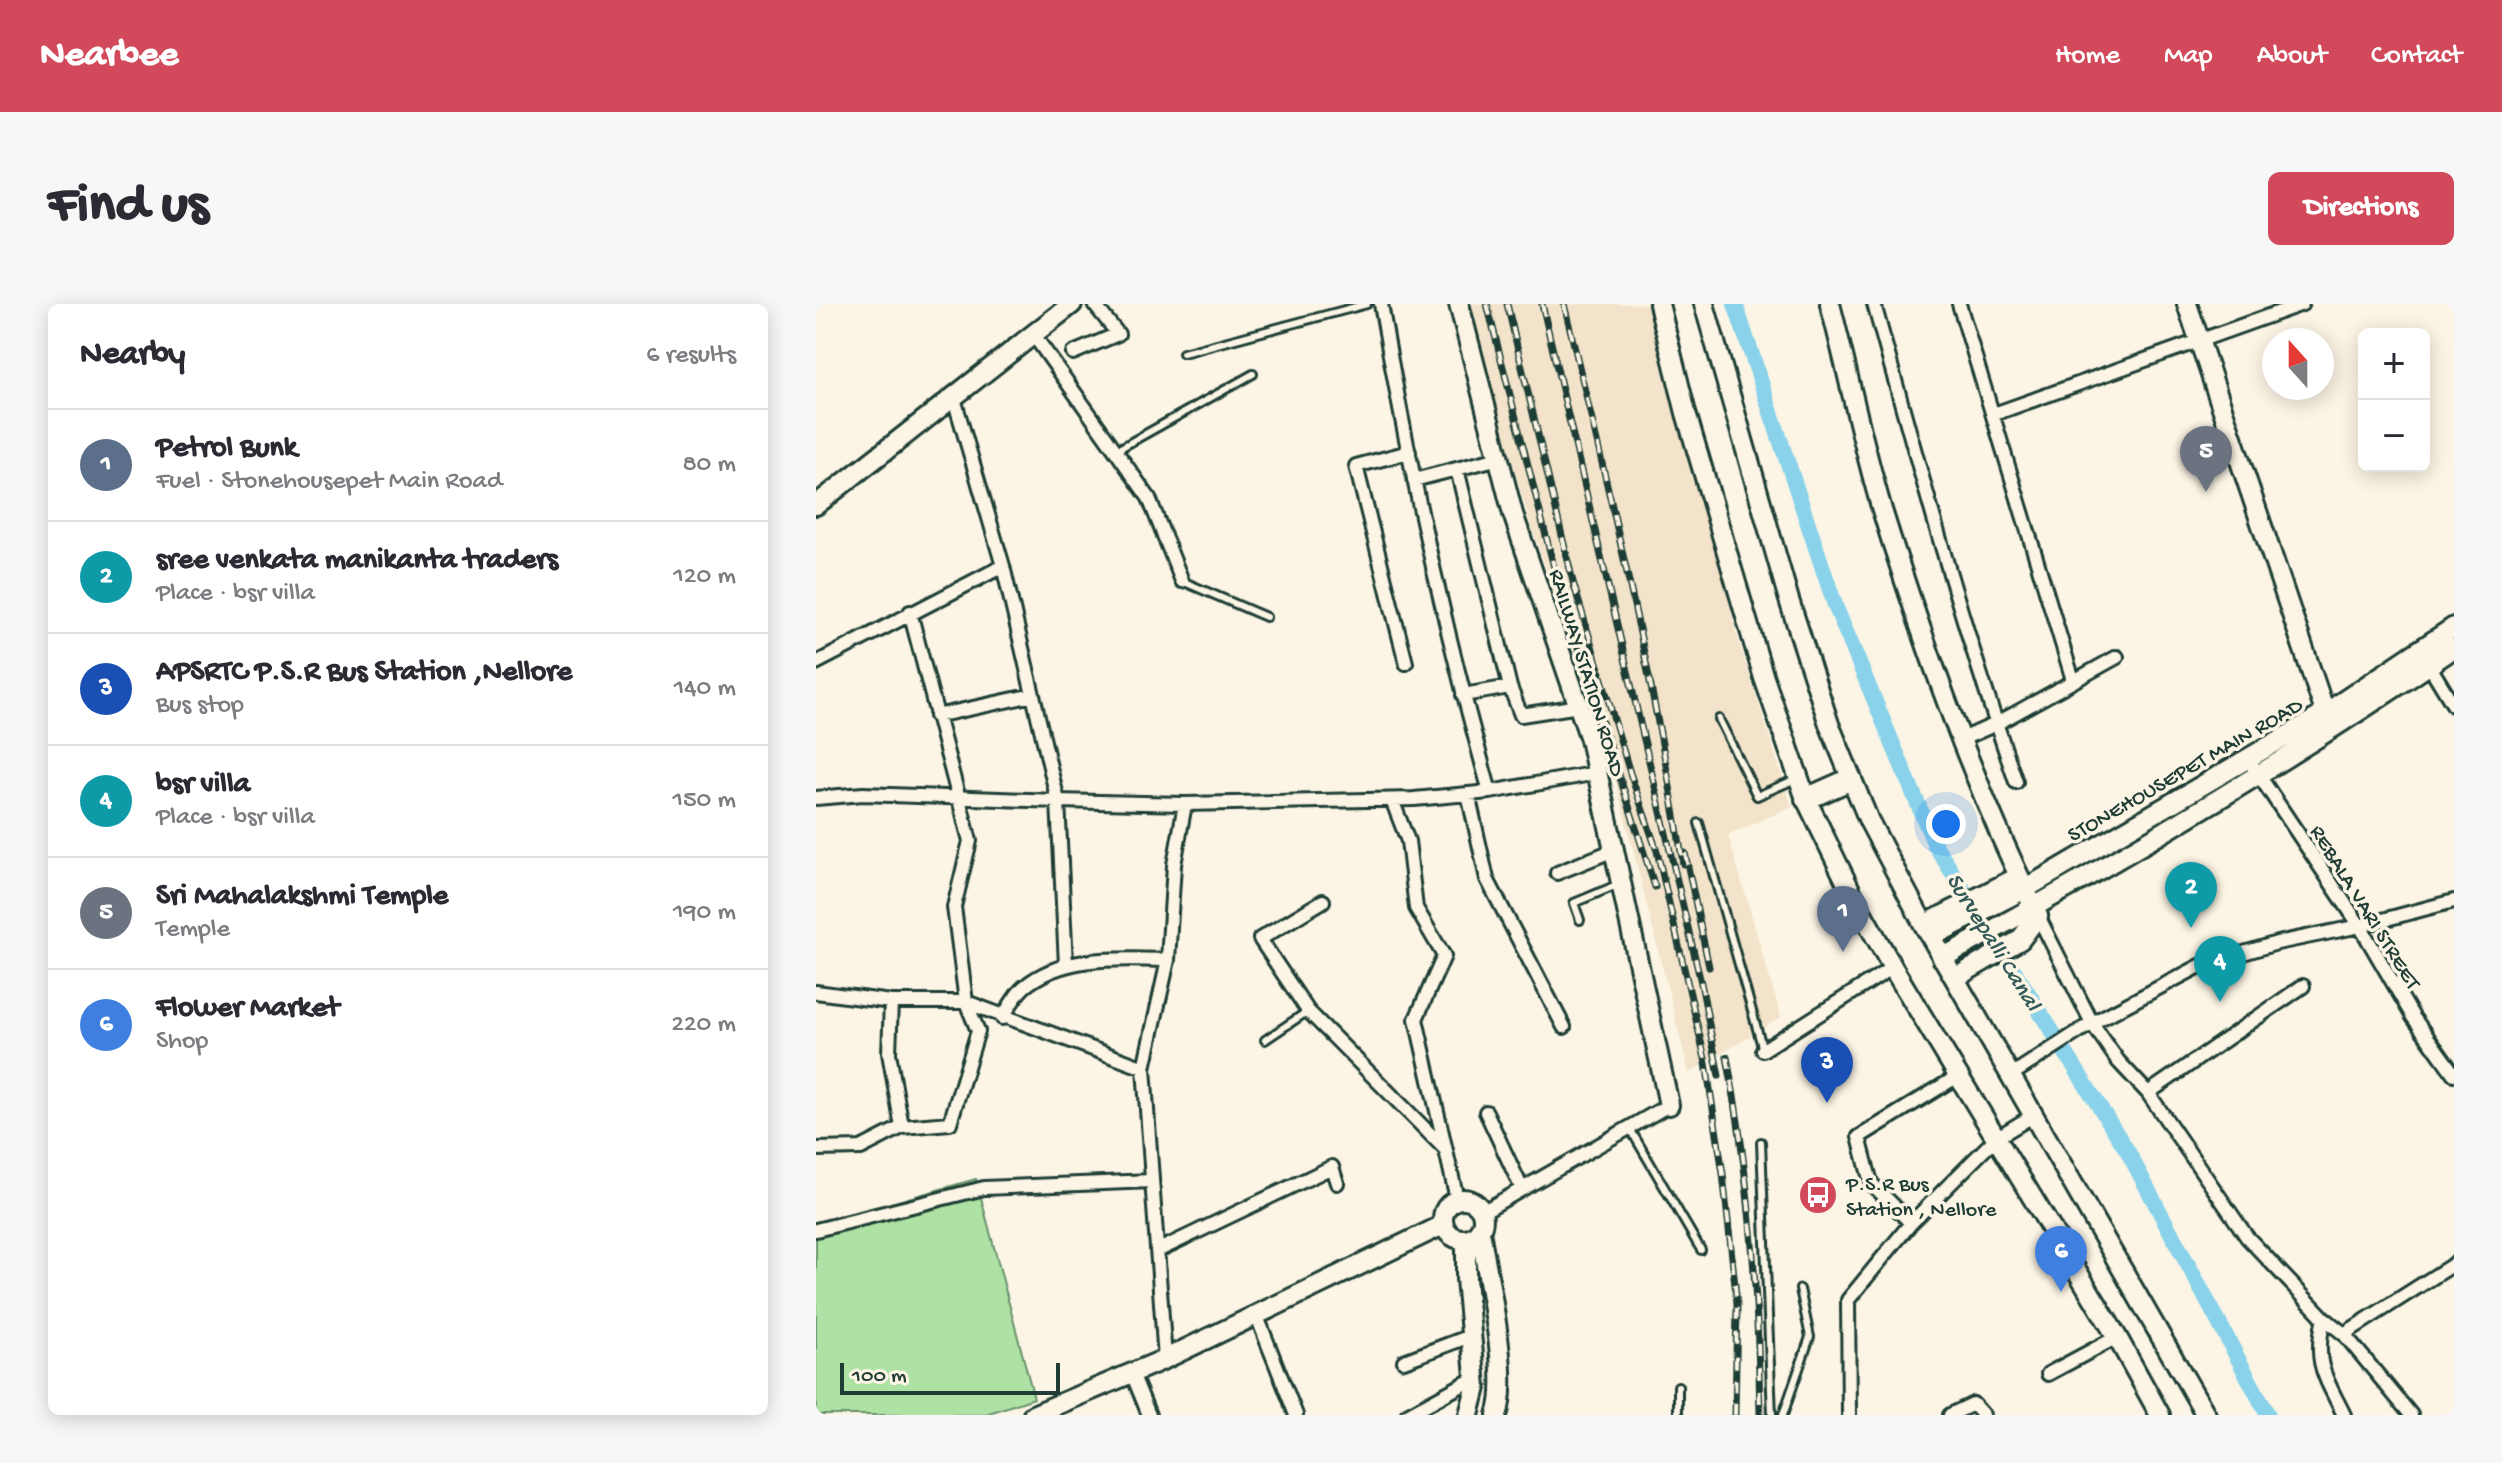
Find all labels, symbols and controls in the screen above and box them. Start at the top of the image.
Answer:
text: Nearbee [40,34,178,78]
text: Home [2055,40,2120,73]
text: Map [2164,40,2213,73]
text: About [2257,40,2327,73]
text: Contact [2371,40,2462,73]
button: Directions [2268,172,2454,245]
text: Find us [48,175,208,241]
north arrow [2262,328,2334,400]
map controls [2358,328,2430,472]
button: + [2358,328,2430,400]
text: Nearby [80,336,185,376]
text: 6 results [646,341,736,372]
button: − [2358,400,2430,472]
pin: 5 [2180,426,2232,492]
text: Petrol Bunk [156,432,297,467]
text: 1 [101,450,111,481]
text: 80 m [682,450,736,481]
text: Fuel · Stonehousepet Main Road [156,467,502,498]
text: sree venkata manikanta traders [156,544,558,579]
text: 2 [100,562,112,593]
text: 120 m [673,562,736,593]
street label: RAILWAY STATION ROAD [1541,566,1629,781]
text: Place · bsr villa [156,579,315,610]
text: APSRTC P.S.R Bus Station ,Nellore [156,656,572,691]
text: 3 [99,674,113,705]
text: 140 m [674,674,736,705]
text: Bus stop [156,691,244,722]
street label: STONEHOUSEPET MAIN ROAD [2064,693,2309,849]
text: bsr villa [156,768,250,803]
text: 4 [100,786,112,817]
text: 150 m [672,786,736,817]
text: Place · bsr villa [156,803,315,834]
your location [1926,804,1966,844]
street label: REBALA VARI STREET [2303,821,2426,996]
pin: 2 [2165,862,2217,928]
water label: Survepalli Canal [1938,869,2047,1018]
text: Sri Mahalakshmi Temple [156,880,448,915]
pin: 1 [1817,886,1869,952]
text: 5 [99,898,113,929]
text: 190 m [673,898,736,929]
text: Temple [156,915,230,946]
pin: 4 [2194,936,2246,1002]
text: Flower Market [156,992,339,1027]
text: 6 [99,1010,113,1041]
text: 220 m [671,1010,736,1041]
text: Shop [156,1027,208,1058]
pin: 3 [1801,1037,1853,1103]
place label: P.S.R Bus Station , Nellore [1845,1173,1997,1224]
bus stop icon: P.S.R Bus Station , Nellore [1797,1174,1839,1216]
pin: 6 [2035,1226,2087,1292]
scale bar [840,1359,1060,1395]
text: 100 m [852,1364,907,1390]

